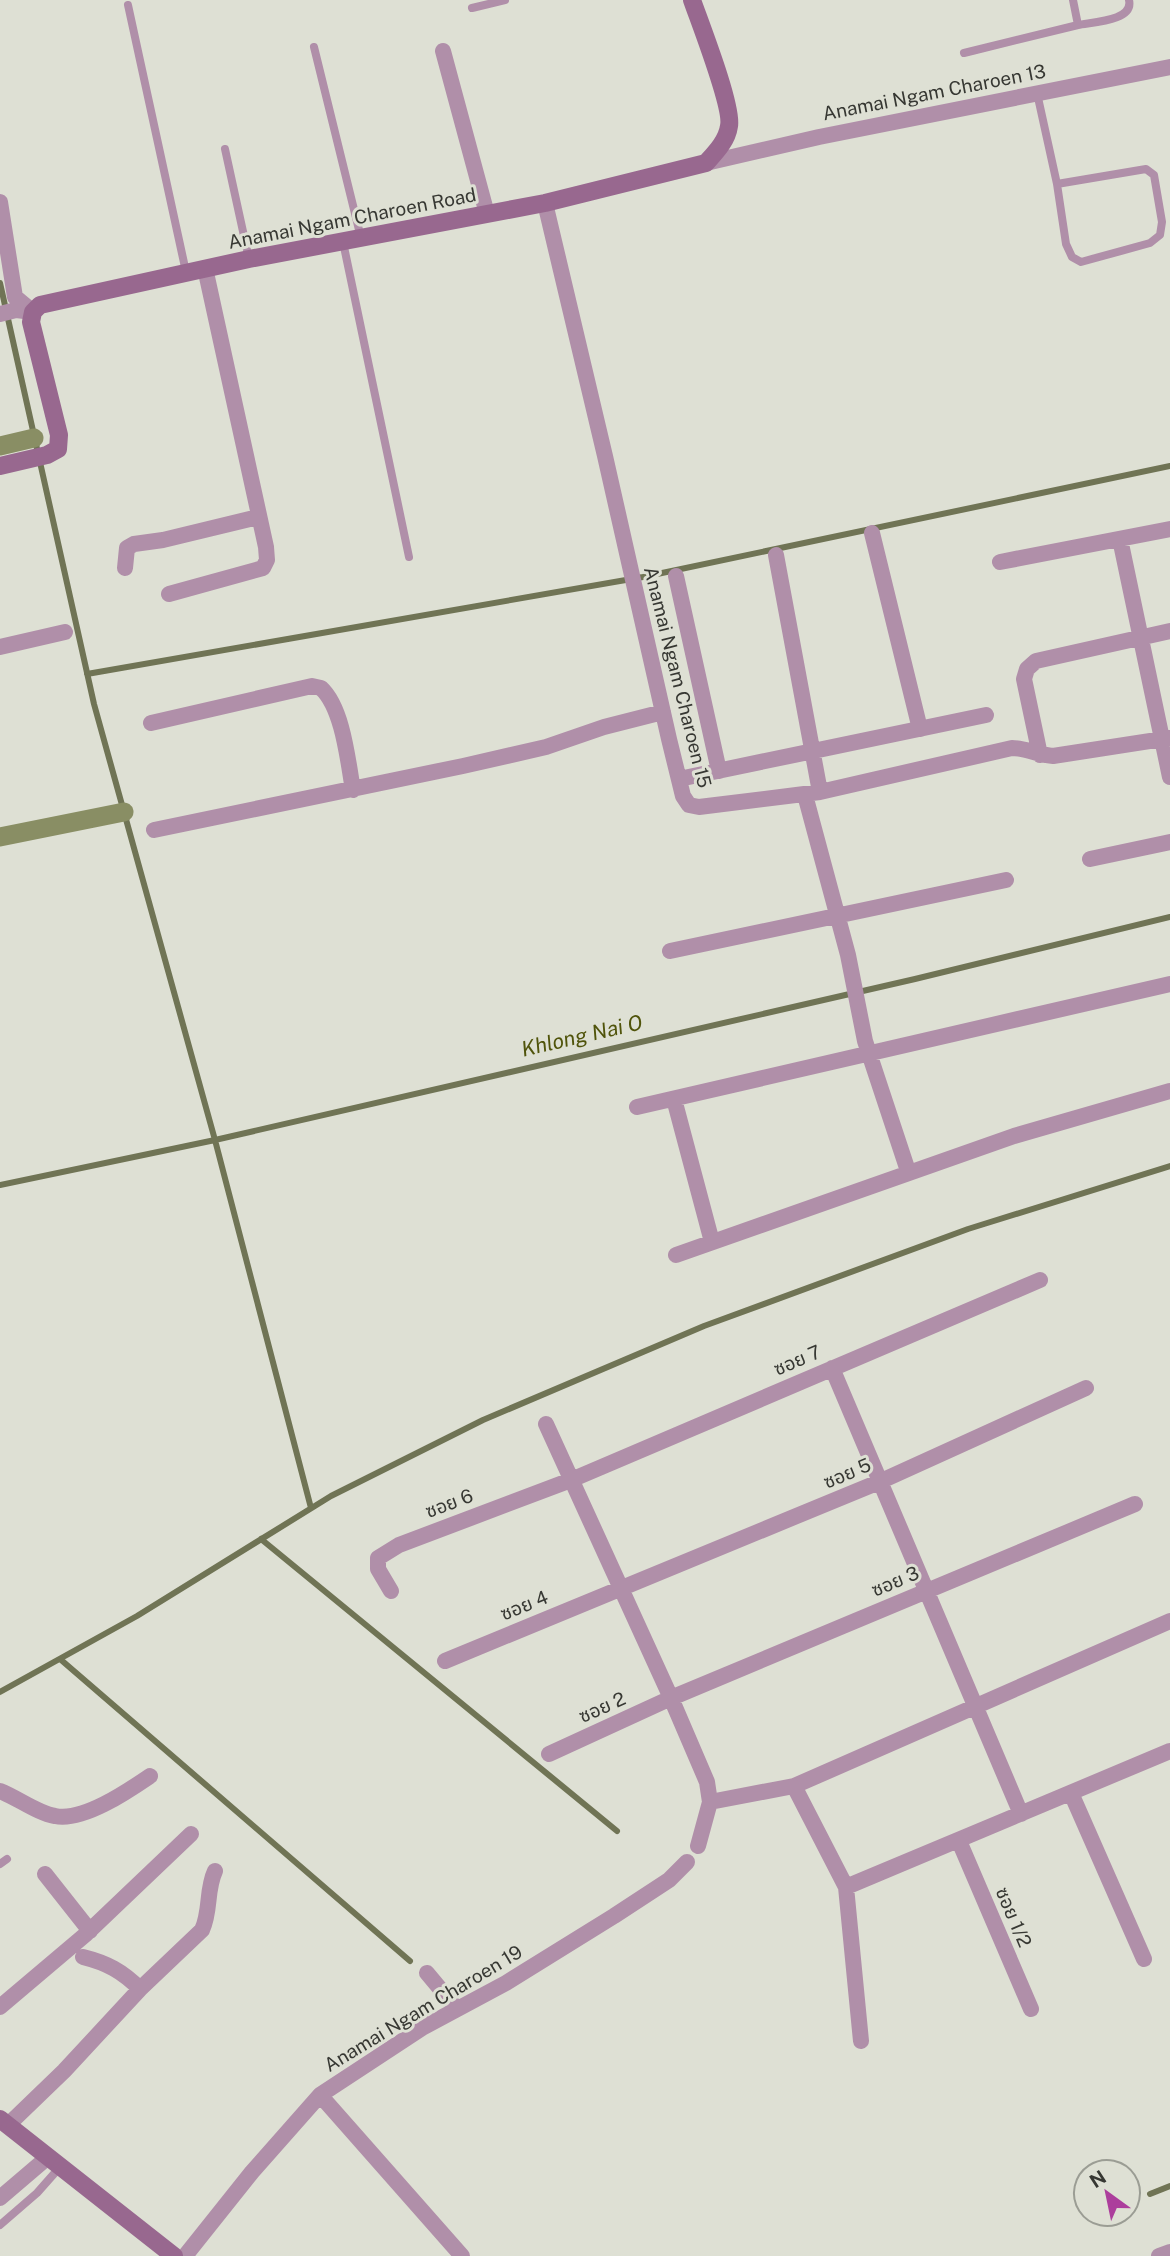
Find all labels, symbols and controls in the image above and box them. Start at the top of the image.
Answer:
street label: Anamai Ngam Charoen 13 [820,60,1048,124]
street label: Anamai Ngam Charoen Road [226,183,478,253]
street label: Anamai Ngam Charoen 15 [640,564,716,790]
water label: Khlong Nai O [519,1009,645,1062]
street label: ซอย 7 [770,1340,824,1380]
street label: ซอย 5 [820,1453,874,1493]
street label: ซอย 6 [422,1484,476,1522]
street label: ซอย 3 [868,1561,922,1601]
street label: ซอย 4 [497,1586,551,1624]
street label: ซอย 2 [575,1687,629,1727]
street label: ซอย 1/2 [992,1884,1036,1950]
street label: Anamai Ngam Charoen 19 [320,1940,526,2076]
north arrow [1072,2158,1142,2228]
text: N [1086,2165,1110,2192]

